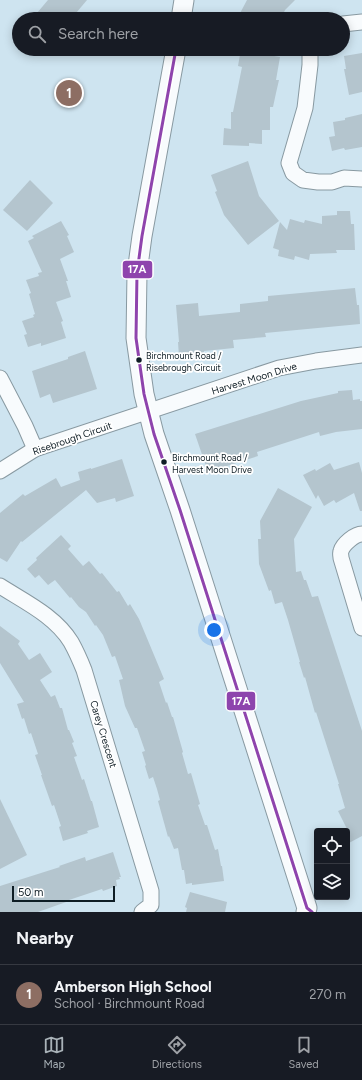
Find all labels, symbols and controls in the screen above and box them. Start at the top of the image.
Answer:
search box [12,12,350,56]
icon: search [26,23,48,45]
text: Search here [58,25,138,43]
pin: 1 [56,78,82,108]
line badge: 17A [122,260,153,279]
text: 17A [128,263,146,276]
place label: Birchmount Road / Risebrough Circuit [146,350,222,373]
marker: Birchmount Road / Risebrough Circuit [134,355,144,365]
street label: Harvest Moon Drive [210,359,299,398]
street label: Risebrough Circuit [31,419,114,458]
place label: Birchmount Road / Harvest Moon Drive [172,452,252,475]
marker: Birchmount Road / Harvest Moon Drive [159,457,169,467]
your location [204,620,224,640]
line badge: 17A [226,691,256,711]
text: 17A [232,695,250,708]
street label: Carey Crescent [87,699,120,770]
map controls [314,828,350,900]
button: locate [314,828,350,864]
button: layers [314,864,350,900]
scale bar [12,884,115,903]
text: 50 m [18,886,43,899]
text: Nearby [16,928,74,948]
text: Amberson High School [54,978,212,996]
text: 1 [26,987,32,1002]
text: 270 m [309,987,346,1002]
text: School · Birchmount Road [54,996,205,1011]
tab: Map [43,1034,65,1071]
tab: Directions [152,1034,202,1071]
tab: Saved [288,1034,319,1071]

